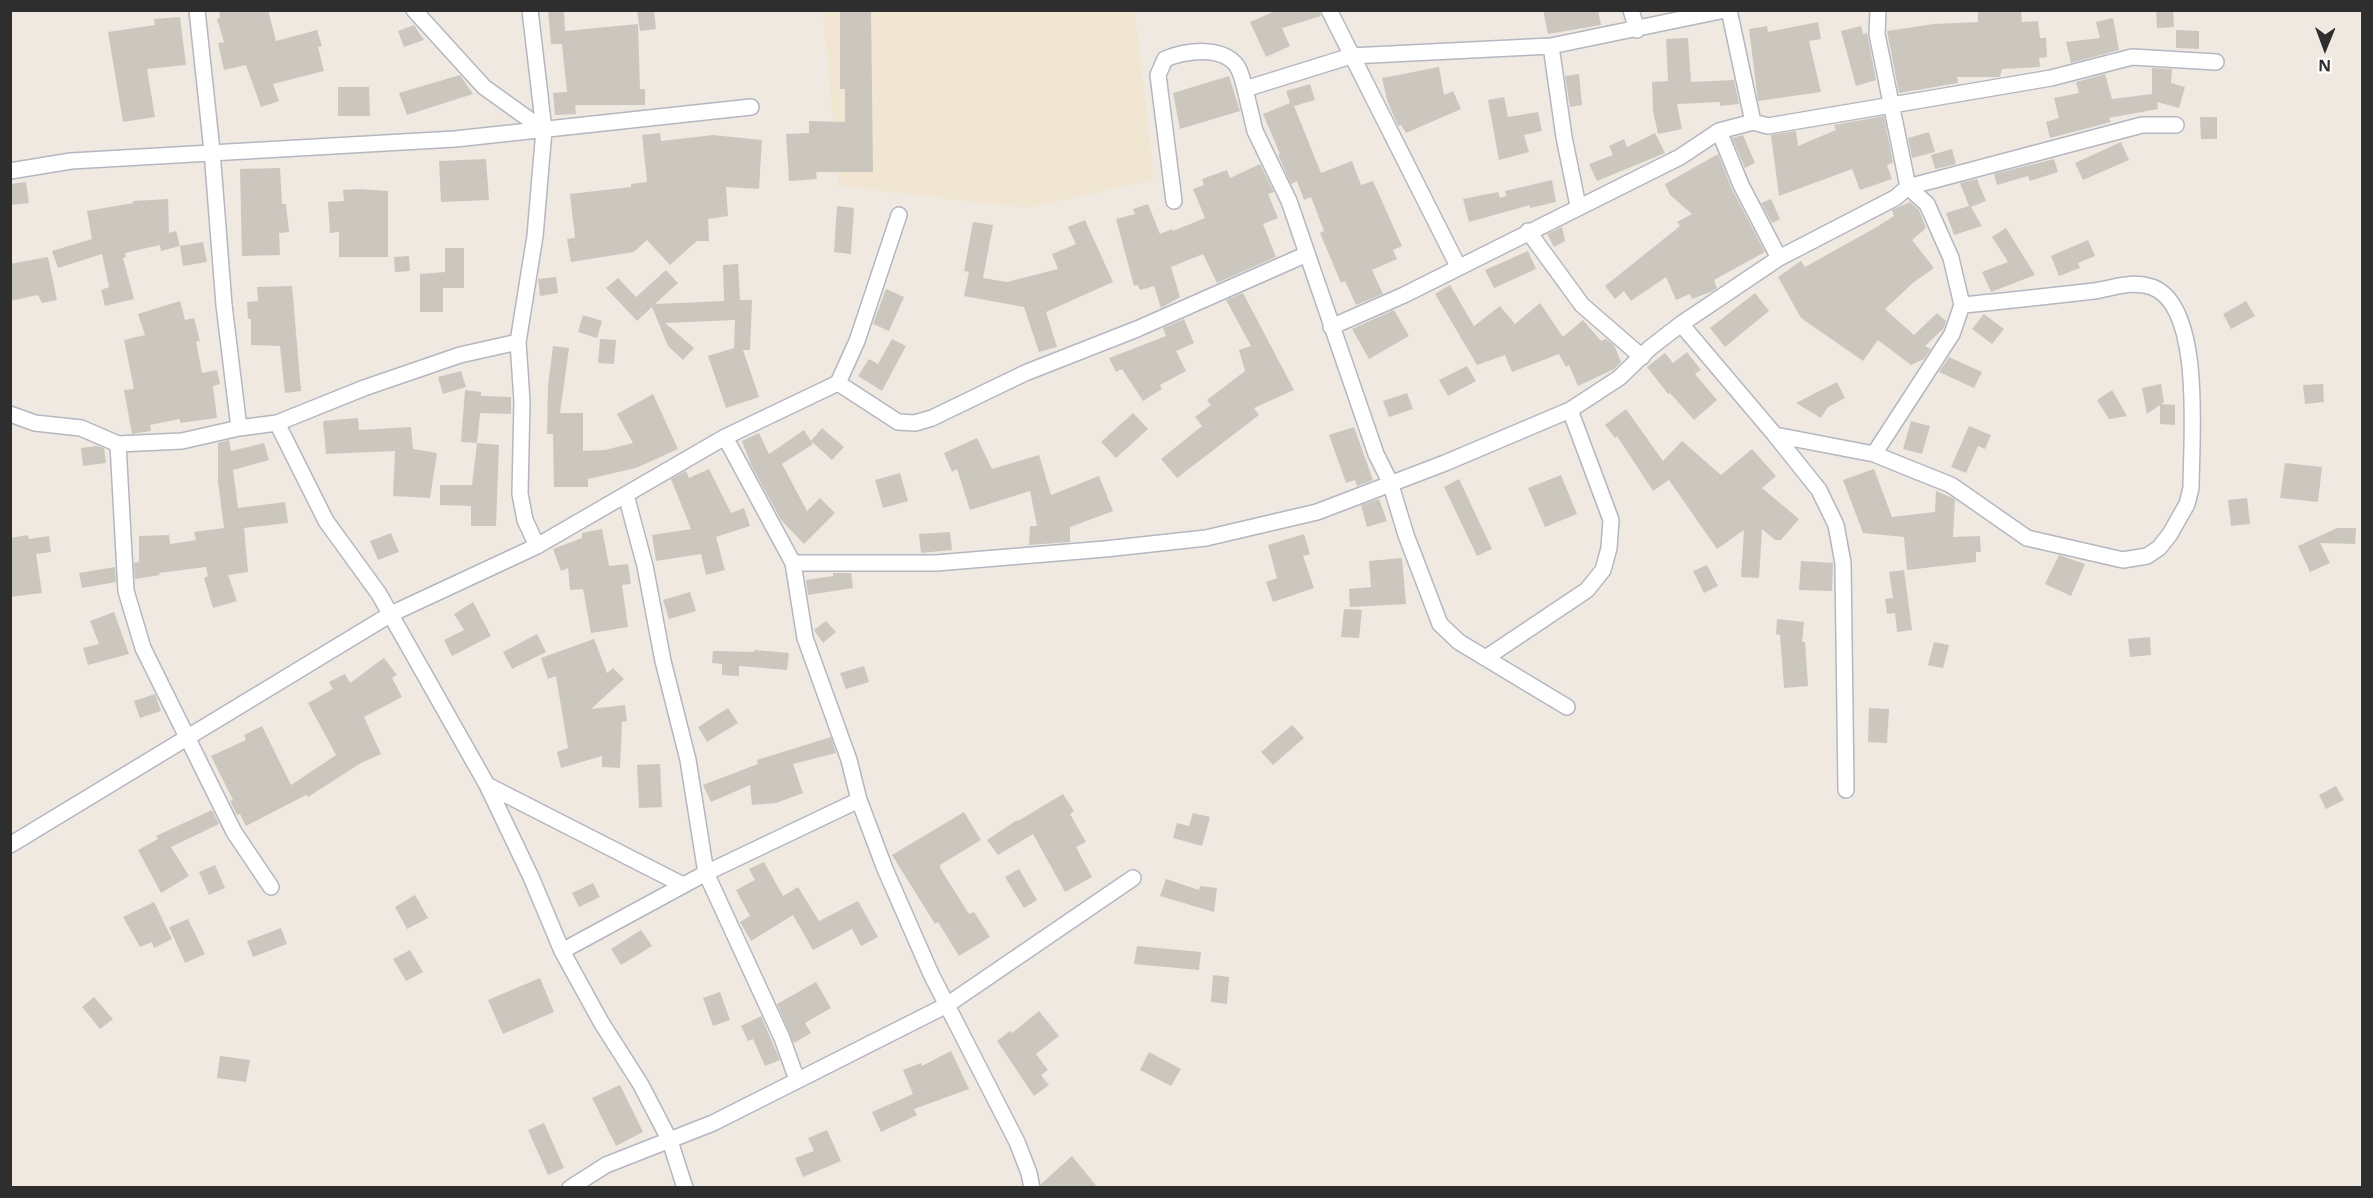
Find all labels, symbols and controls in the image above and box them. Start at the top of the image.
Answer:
north arrow [2295,18,2355,78]
text: N [2318,55,2331,77]

